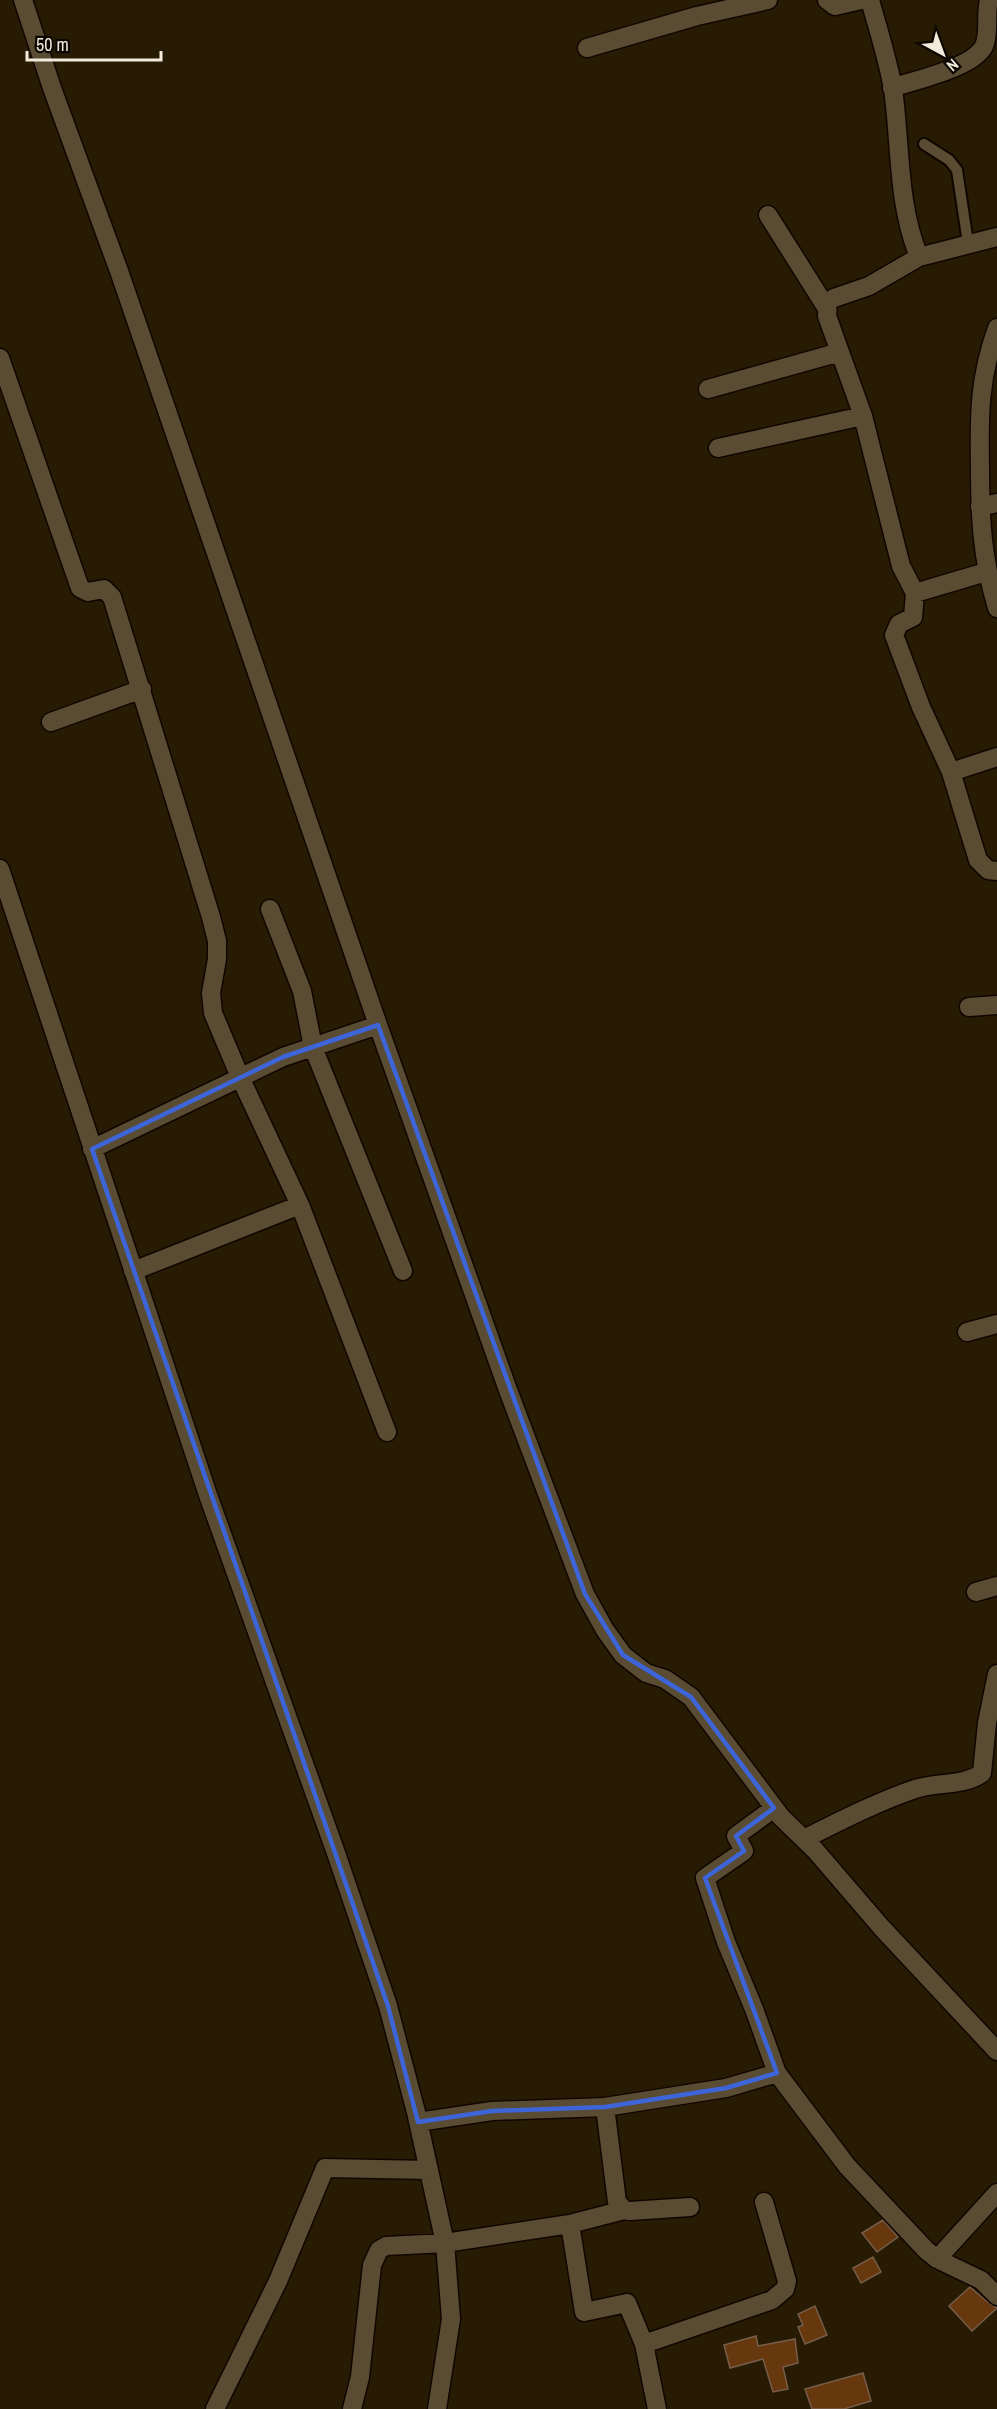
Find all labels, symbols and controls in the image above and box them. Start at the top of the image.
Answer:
scale bar [27,24,160,62]
north arrow [913,24,973,84]
text: 50 m [36,32,69,57]
text: N [942,54,964,77]

